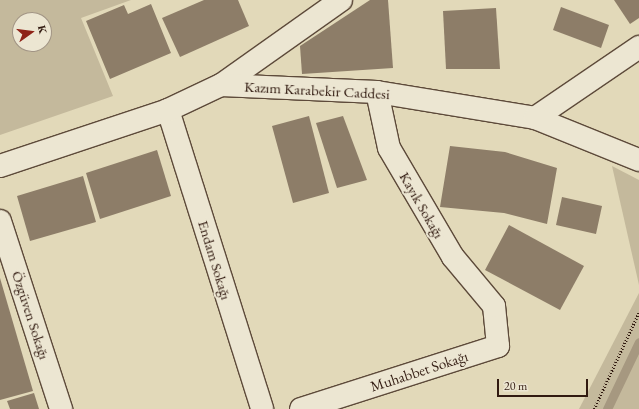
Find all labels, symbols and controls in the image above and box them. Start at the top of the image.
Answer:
north arrow [12,12,52,52]
text: K [35,24,50,35]
street label: Kazım Karabekir Caddesi [244,77,390,103]
street label: Kayık Sokağı [396,169,448,241]
street label: Endam Sokağı [194,218,236,302]
street label: Özgüven Sokağı [8,269,54,361]
street label: Muhabbet Sokağı [368,347,470,395]
scale bar [499,371,590,397]
text: 20 m [504,378,527,394]

